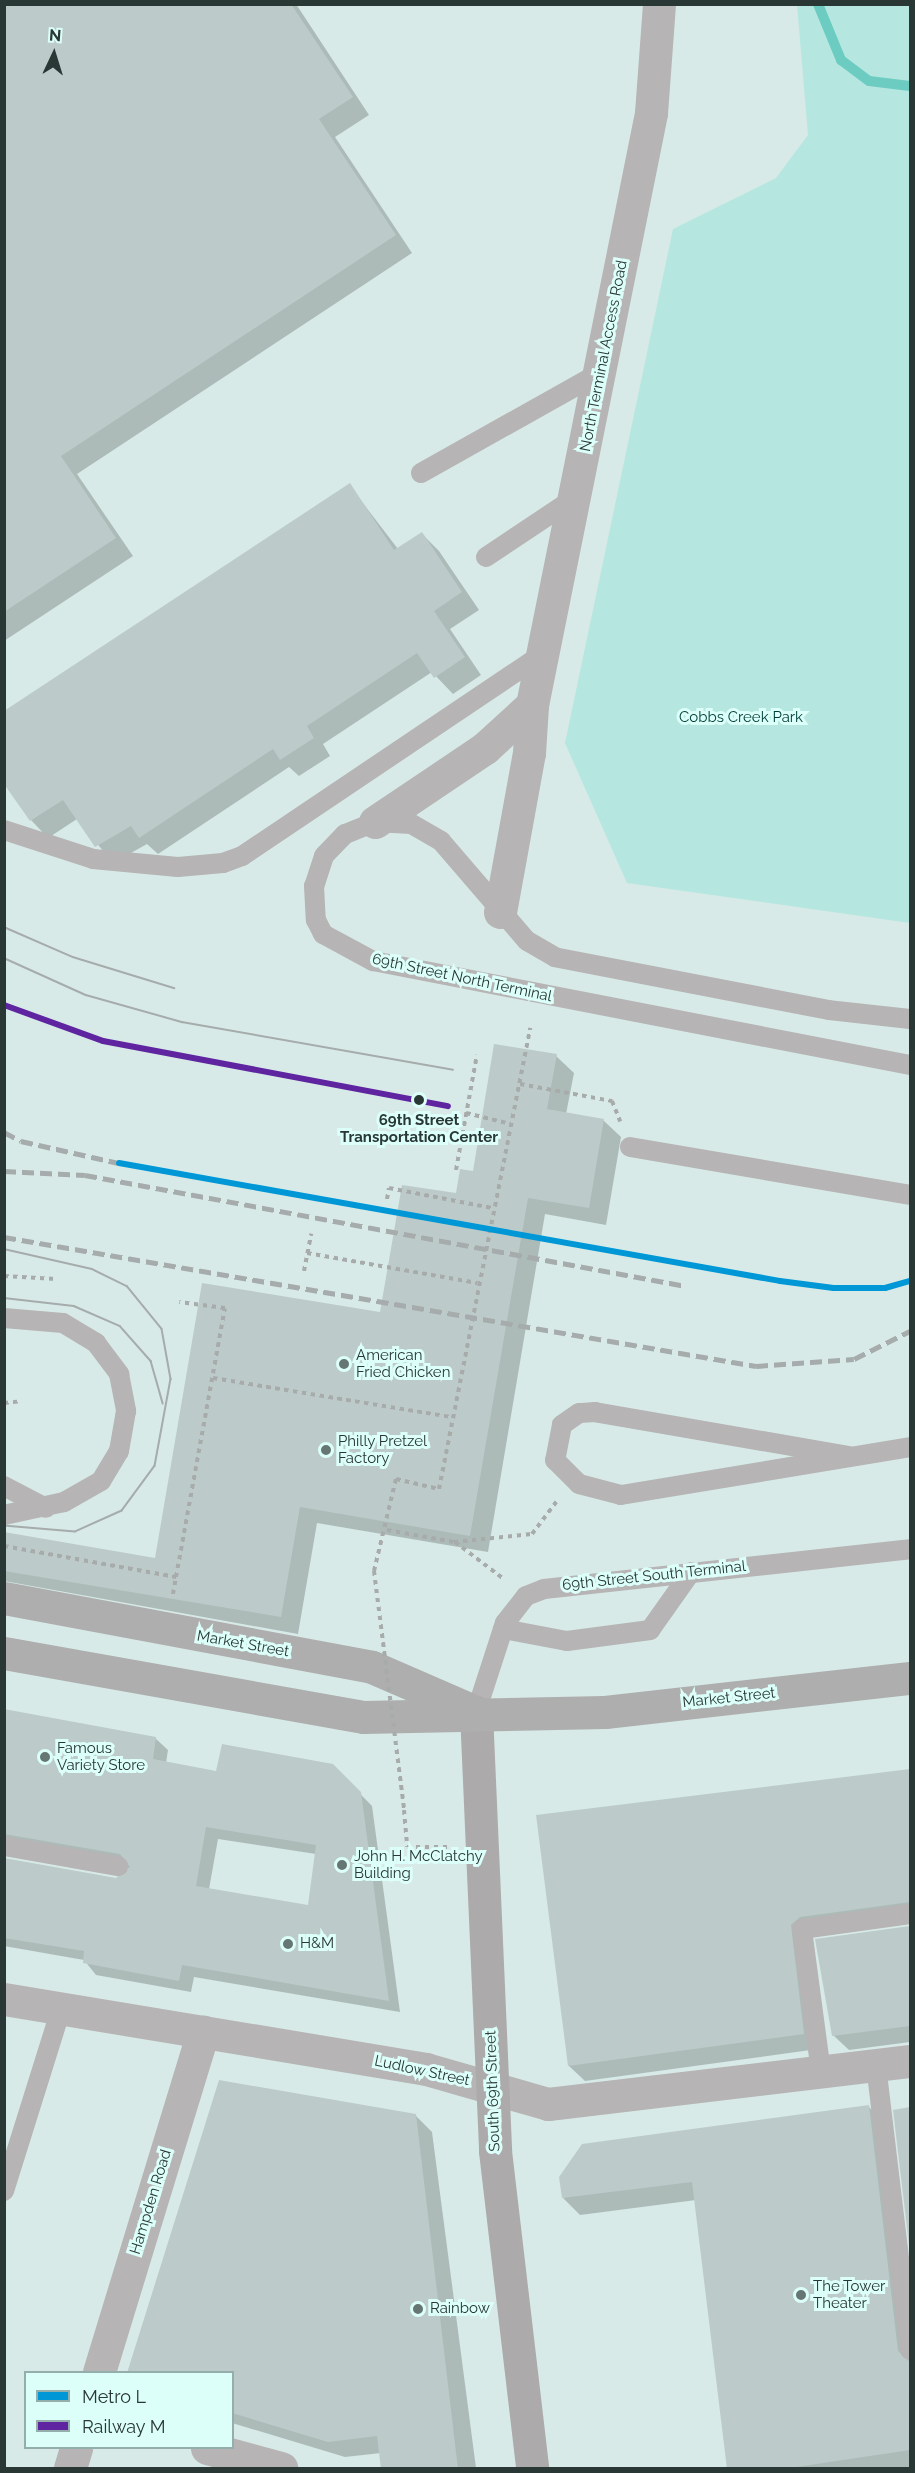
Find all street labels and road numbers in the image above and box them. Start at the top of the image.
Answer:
street label: North Terminal Access Road [576,258,632,454]
street label: 69th Street North Terminal [370,950,554,1006]
street label: 69th Street South Terminal [561,1557,747,1595]
street label: Market Street [196,1627,290,1661]
street label: Market Street [682,1684,776,1712]
street label: South 69th Street [482,2030,504,2152]
street label: Ludlow Street [373,2052,471,2090]
street label: Hampden Road [126,2147,176,2257]

